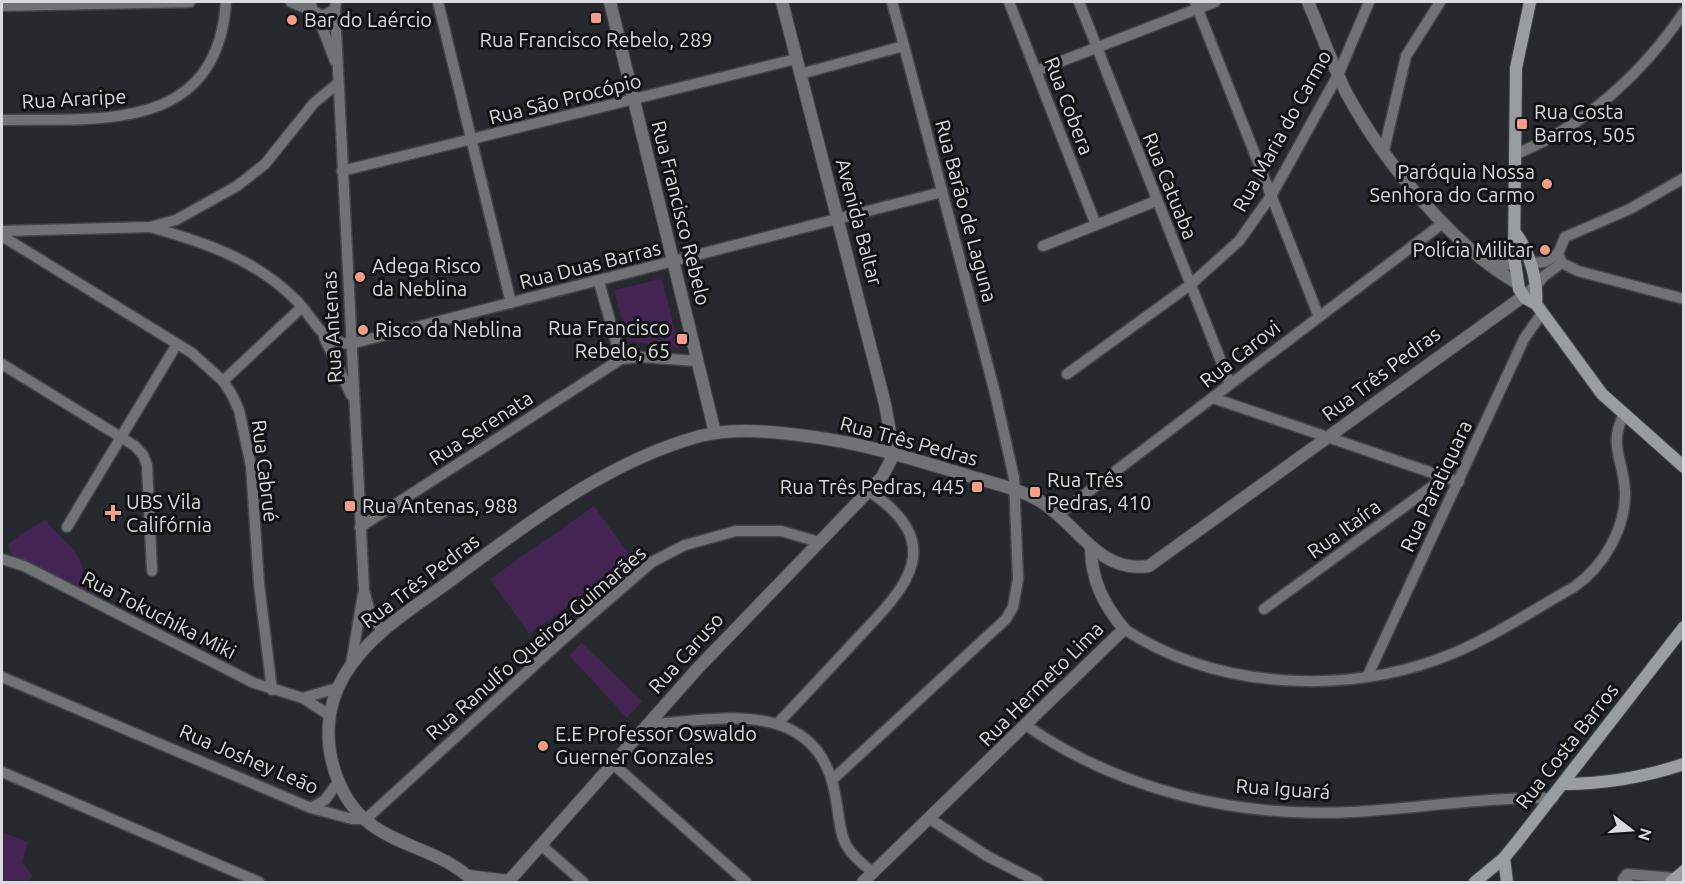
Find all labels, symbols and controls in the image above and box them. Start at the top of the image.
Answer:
place label: Bar do Laércio [304,8,432,31]
marker: Rua Francisco Rebelo, 289 [589,11,603,25]
marker: Bar do Laércio [285,13,299,27]
place label: Rua Francisco Rebelo, 289 [480,28,712,51]
street label: Rua Maria do Carmo [1228,46,1335,215]
street label: Rua Cobera [1040,53,1099,158]
street label: Rua São Procópio [486,68,643,129]
street label: Rua Araripe [21,84,127,113]
place label: Rua Costa Barros, 505 [1534,100,1636,146]
street label: Rua Barão de Laguna [931,117,1002,305]
marker: Rua Costa Barros, 505 [1515,117,1529,131]
street label: Rua Francisco Rebelo [647,118,716,308]
street label: Rua Catuaba [1139,129,1202,242]
street label: Avenida Baltar [832,156,888,288]
place label: Paróquia Nossa Senhora do Carmo [1369,160,1535,206]
marker: Paróquia Nossa Senhora do Carmo [1540,177,1554,191]
street label: Rua Duas Barras [517,236,663,293]
place label: Polícia Militar [1412,238,1533,261]
marker: Polícia Militar [1538,243,1552,257]
place label: Adega Risco da Neblina [372,254,481,300]
street label: Rua Antenas [317,270,346,384]
marker: Adega Risco da Neblina [353,270,367,284]
street label: Rua Carovi [1195,315,1284,392]
place label: Rua Francisco Rebelo, 65 [548,316,670,362]
place label: Risco da Neblina [375,318,522,341]
street label: Rua Três Pedras [1317,322,1444,425]
marker: Risco da Neblina [356,323,370,337]
marker: Rua Francisco Rebelo, 65 [675,332,689,346]
street label: Rua Serenata [425,386,537,470]
street label: Rua Três Pedras [838,411,981,470]
street label: Rua Paratiquara [1395,416,1476,555]
street label: Rua Cabrué [248,418,283,523]
place label: Rua Três Pedras, 410 [1047,468,1151,514]
place label: Rua Três Pedras, 445 [780,475,965,498]
marker: Rua Três Pedras, 445 [970,480,984,494]
marker: Rua Três Pedras, 410 [1028,485,1042,499]
place label: UBS Vila Califórnia [126,490,212,536]
place label: Rua Antenas, 988 [362,494,518,517]
street label: Rua Itaíra [1303,494,1385,563]
marker: Rua Antenas, 988 [343,499,357,513]
marker: UBS Vila Califórnia [104,504,122,522]
street label: Rua Três Pedras [356,529,483,632]
street label: Rua Ranulfo Queiroz Guimarães [421,541,650,744]
street label: Rua Tokuchika Miki [78,566,240,663]
street label: Rua Caruso [643,608,728,698]
street label: Rua Hermeto Lima [974,617,1108,751]
street label: Rua Costa Barros [1511,679,1623,813]
street label: Rua Joshey Leão [176,719,322,798]
place label: E.E Professor Oswaldo Guerner Gonzales [555,722,757,768]
marker: E.E Professor Oswaldo Guerner Gonzales [536,739,550,753]
street label: Rua Iguará [1235,774,1331,803]
north arrow [1601,800,1661,860]
text: N [1635,826,1656,843]

